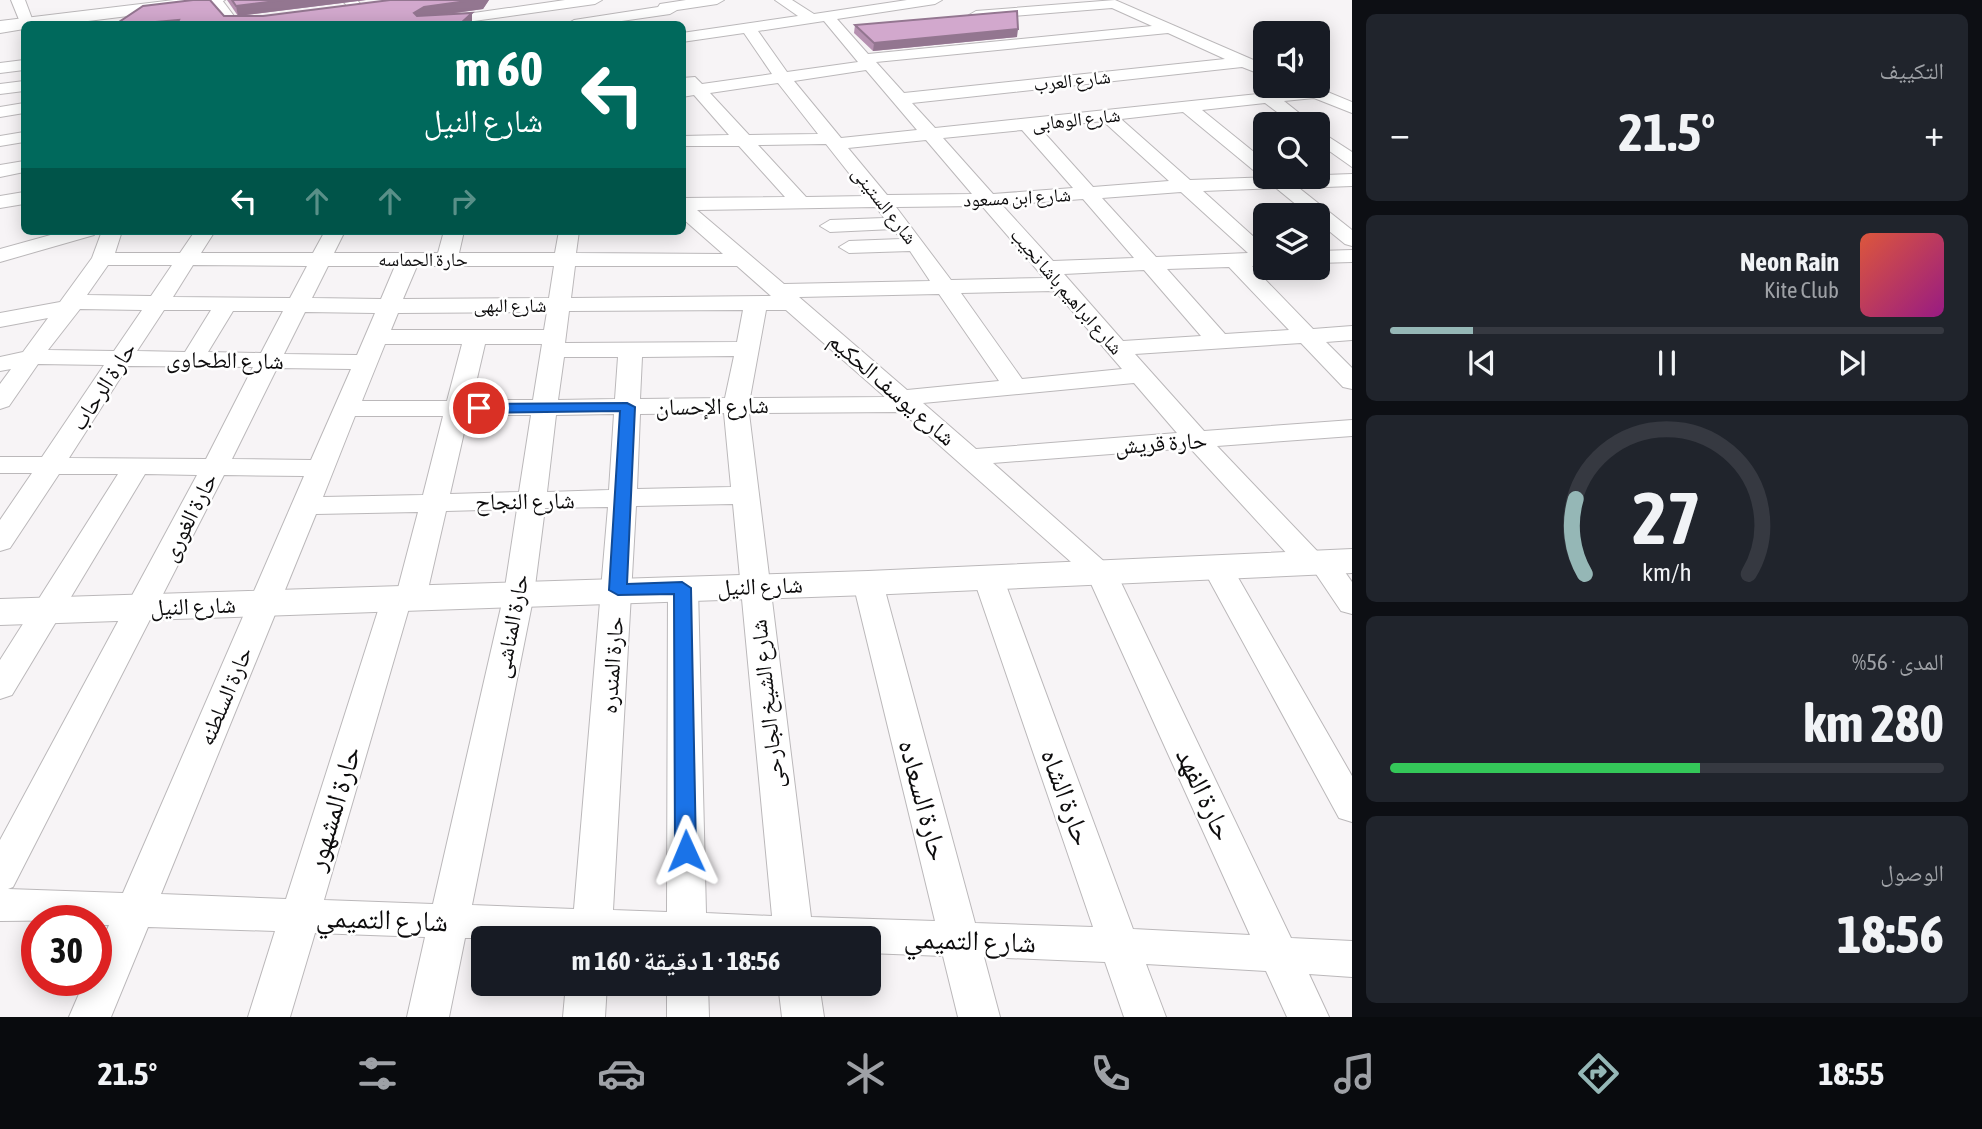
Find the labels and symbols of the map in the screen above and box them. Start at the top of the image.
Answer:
street label: شارع العرب [1032,65,1112,96]
street label: شارع الوهابى [1031,103,1121,136]
street label: شارع الستينى [847,162,922,249]
street label: شارع ابن مسعود [962,183,1072,212]
street label: شارع ابراهيم باشا نجيب [1005,223,1128,360]
street label: حارة الحماسه [378,248,468,271]
street label: شارع البهى [473,294,547,317]
street label: شارع يوسف الحكيم [821,327,961,453]
street label: حارة الرحاب [65,337,142,435]
street label: شارع الطحاوى [166,346,284,376]
pin [449,378,509,438]
street label: شارع الإحسان [655,392,769,422]
street label: حارة قريش [1114,427,1208,460]
street label: حارة الغورى [156,469,223,566]
street label: شارع النجاح [475,487,575,517]
street label: حارة المناشى [488,572,535,680]
street label: شارع النيل [717,572,803,602]
street label: شارع النيل [150,592,236,622]
street label: حارة المندره [596,615,628,715]
street label: شارع الشيخ الجارحى [745,618,791,790]
street label: حارة السلطنه [193,643,257,749]
street label: حارة السعاده [893,736,955,864]
street label: حارة المشهور [299,742,367,875]
street label: حارة الفهد [1170,743,1240,845]
street label: حارة الشاه [1035,744,1099,850]
position arrow [649,814,723,888]
street label: شارع التميمي [315,901,449,944]
speed limit sign: 30 [21,905,112,996]
street label: شارع التميمي [903,922,1037,965]

